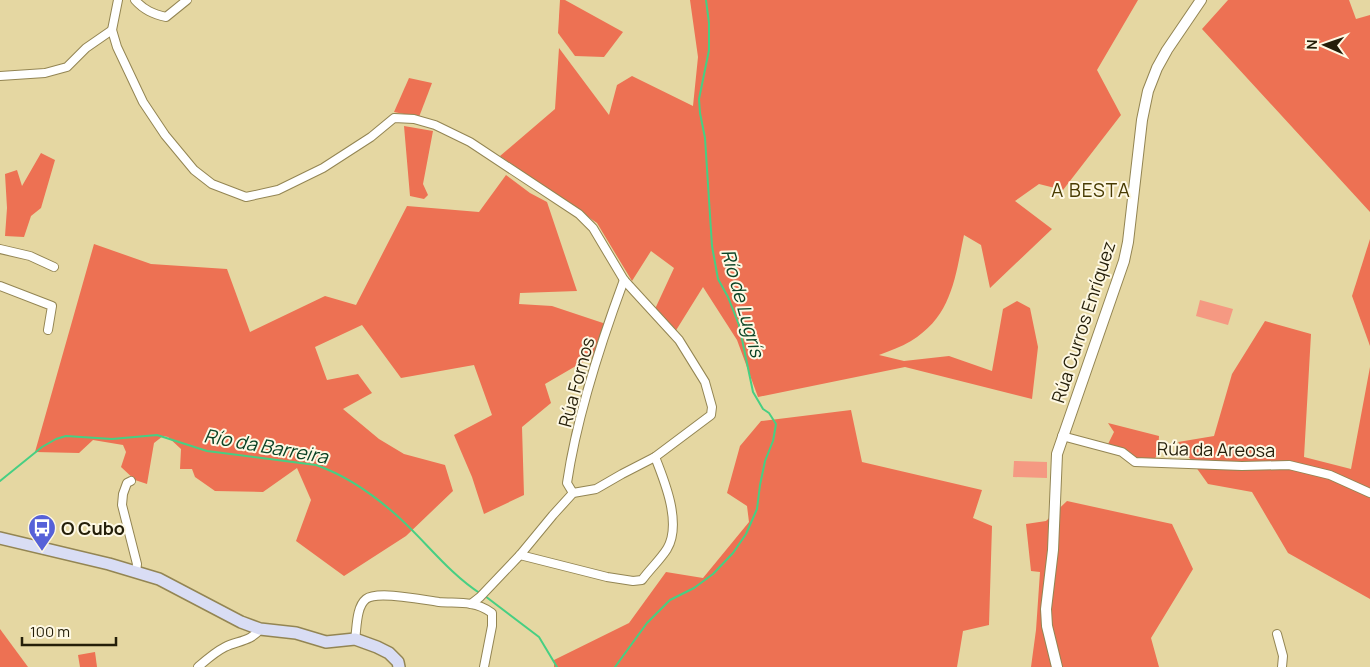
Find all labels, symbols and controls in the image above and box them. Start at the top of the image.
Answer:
north arrow [1300,20,1350,70]
text: N [1302,39,1321,50]
district label: A BESTA [1051,177,1131,203]
street label: Rúa Curros Enríquez [1046,238,1120,406]
water label: Río de Lugrís [715,246,771,362]
street label: Rúa Fornos [552,334,600,430]
water label: Río da Barreira [202,422,331,470]
street label: Rúa da Areosa [1157,436,1275,462]
bus stop icon: O Cubo [27,513,57,552]
place label: O Cubo [61,516,125,540]
scale bar [22,614,116,646]
text: 100 m [30,621,70,642]

